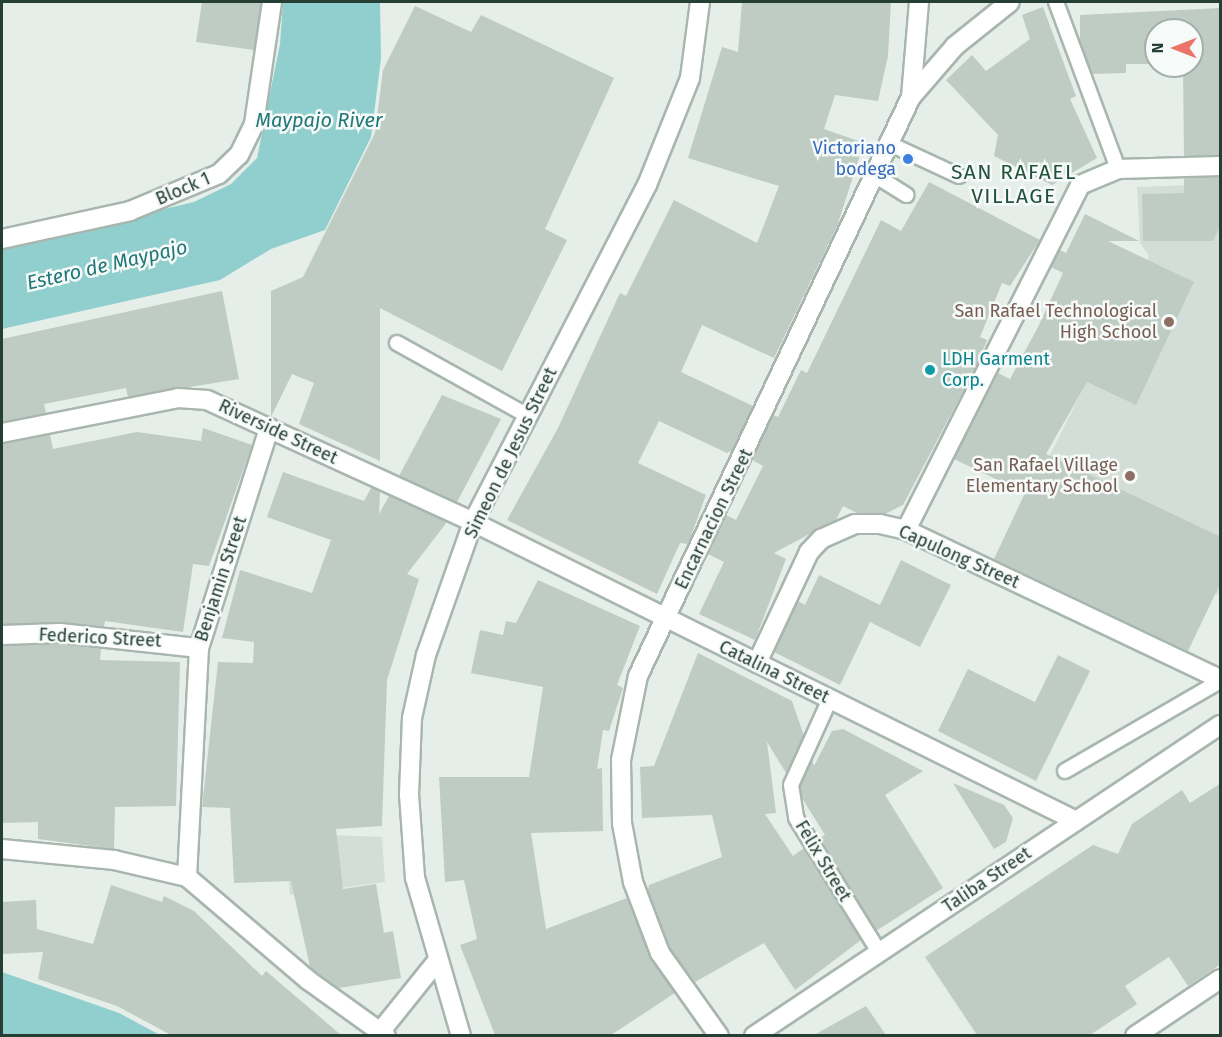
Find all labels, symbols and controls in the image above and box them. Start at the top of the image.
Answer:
north arrow [1144,18,1204,78]
text: N [1148,43,1167,53]
water label: Maypajo River [256,108,382,132]
place label: Victoriano bodega [813,138,896,180]
marker: Victoriano bodega [901,152,915,166]
district label: SAN RAFAEL VILLAGE [951,159,1077,209]
street label: Block 1 [153,168,213,210]
water label: Estero de Maypajo [24,235,190,295]
place label: San Rafael Technological High School [955,301,1157,344]
marker: San Rafael Technological High School [1162,315,1176,329]
place label: LDH Garment Corp. [942,349,1050,392]
marker: LDH Garment Corp. [923,363,937,377]
street label: Simeon de Jesus Street [460,364,562,542]
street label: Riverside Street [215,395,341,469]
street label: Encarnacion Street [671,445,757,593]
place label: San Rafael Village Elementary School [966,455,1118,498]
marker: San Rafael Village Elementary School [1123,469,1137,483]
street label: Benjamin Street [191,513,251,645]
street label: Capulong Street [895,521,1023,593]
street label: Federico Street [38,624,162,652]
street label: Catalina Street [715,636,833,708]
street label: Felix Street [790,817,856,905]
street label: Taliba Street [939,842,1035,918]

